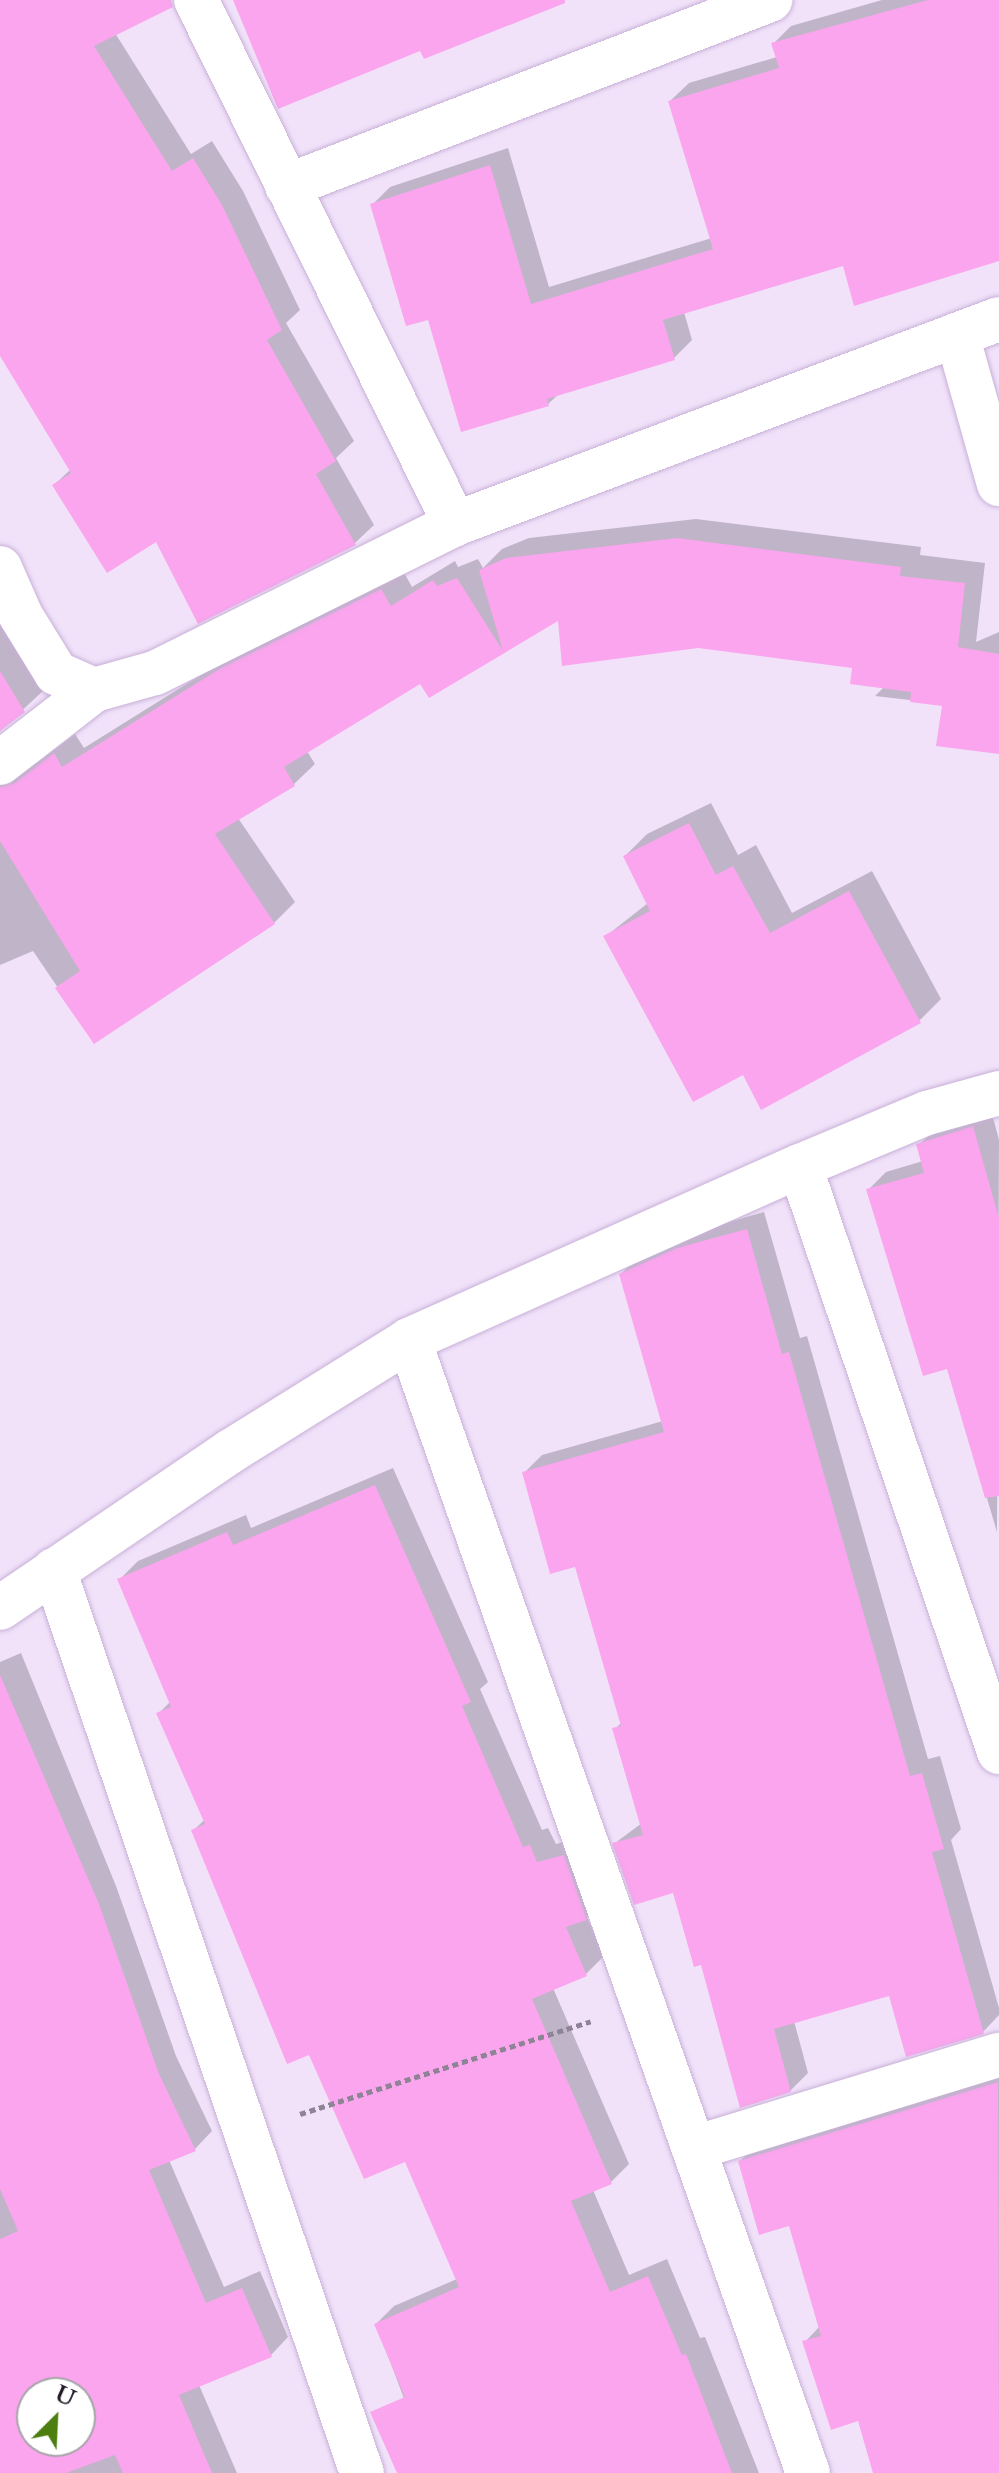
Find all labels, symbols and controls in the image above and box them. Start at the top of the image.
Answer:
north arrow [16,2377,96,2457]
text: U [51,2380,79,2413]

